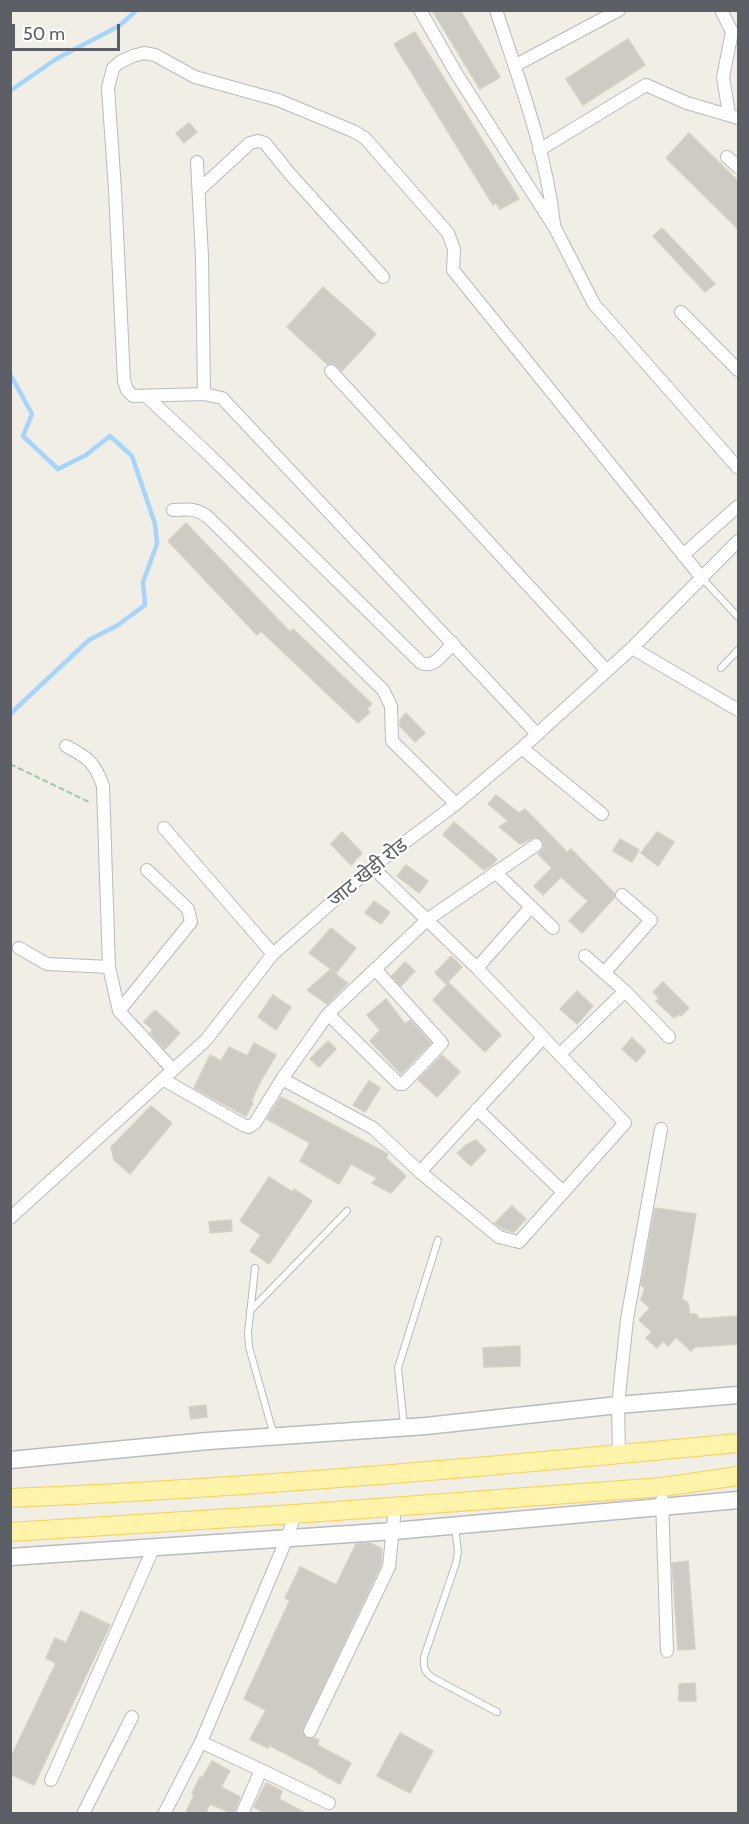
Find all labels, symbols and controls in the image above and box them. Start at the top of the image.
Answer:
scale bar [15,12,123,50]
text: 50 m [23,23,65,45]
street label: जाट खेड़ी रोड [323,834,413,912]

